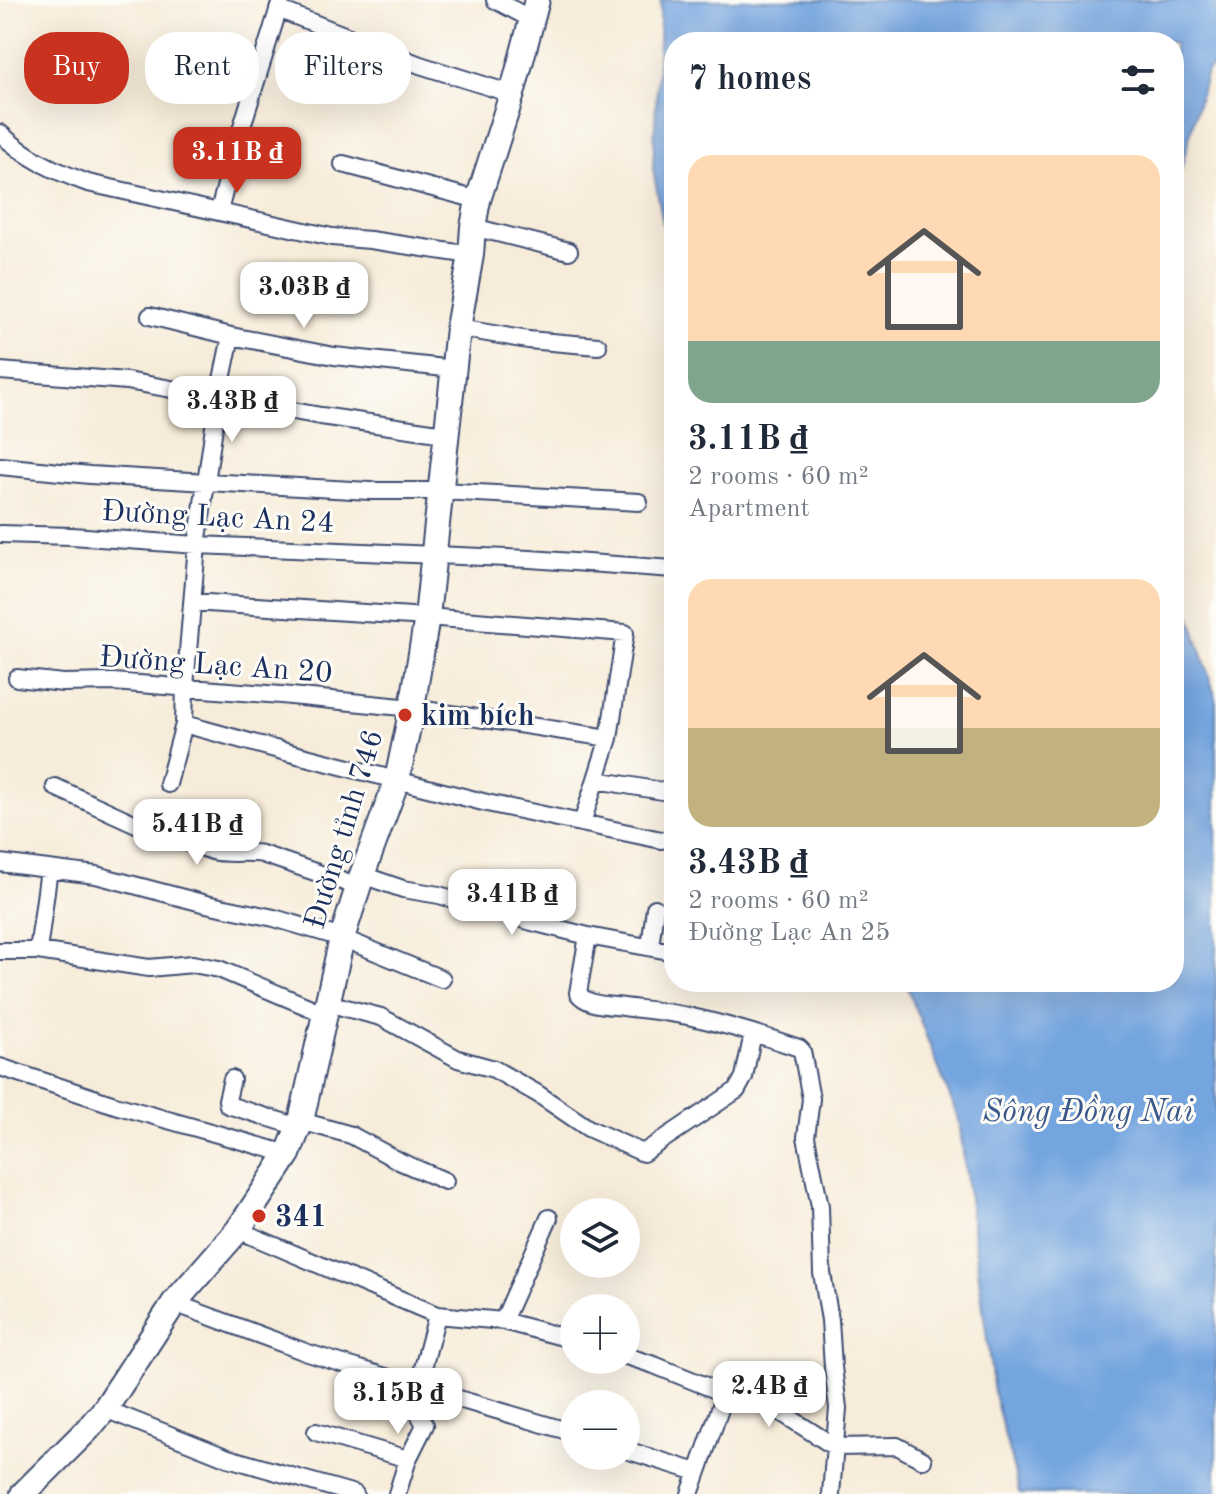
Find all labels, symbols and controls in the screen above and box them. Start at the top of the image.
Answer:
chip: Buy [24,32,129,104]
chip: Rent [145,32,259,104]
chip: Filters [275,32,411,104]
icon: filters [1116,58,1160,102]
text: 7 homes [688,63,811,97]
pin: 3.11B ₫ [163,127,311,195]
text: 3.11B ₫ [191,140,283,166]
icon: home [852,207,996,351]
pin: 3.03B ₫ [230,262,378,330]
text: 3.03B ₫ [258,275,350,301]
pin: 3.43B ₫ [158,376,306,444]
text: 3.43B ₫ [186,389,278,415]
text: 3.11B ₫ [688,423,808,457]
text: 2 rooms · 60 m² [688,464,869,490]
text: Apartment [688,496,810,522]
street label: Đường Lạc An 24 [101,497,335,539]
icon: home [852,631,996,775]
street label: Đường Lạc An 20 [98,643,333,689]
place label: kim bích [421,702,535,732]
marker: kim bích [396,706,414,724]
street label: Đường tỉnh 746 [300,726,389,933]
pin: 5.41B ₫ [123,799,271,867]
text: 5.41B ₫ [151,812,243,838]
text: 3.43B ₫ [688,847,808,881]
pin: 3.41B ₫ [438,869,586,937]
text: 3.41B ₫ [466,882,558,908]
text: 2 rooms · 60 m² [688,888,869,914]
text: Đường Lạc An 25 [688,920,890,946]
water label: Sông Đồng Nai [982,1094,1194,1129]
map controls [560,1198,640,1470]
button: layers [560,1198,640,1278]
place label: 341 [275,1203,327,1233]
marker: 341 [250,1207,268,1225]
button: + [560,1294,640,1374]
pin: 2.4B ₫ [704,1361,834,1429]
pin: 3.15B ₫ [324,1368,472,1436]
text: 2.4B ₫ [731,1374,807,1400]
text: 3.15B ₫ [352,1381,444,1407]
button: − [560,1390,640,1470]

